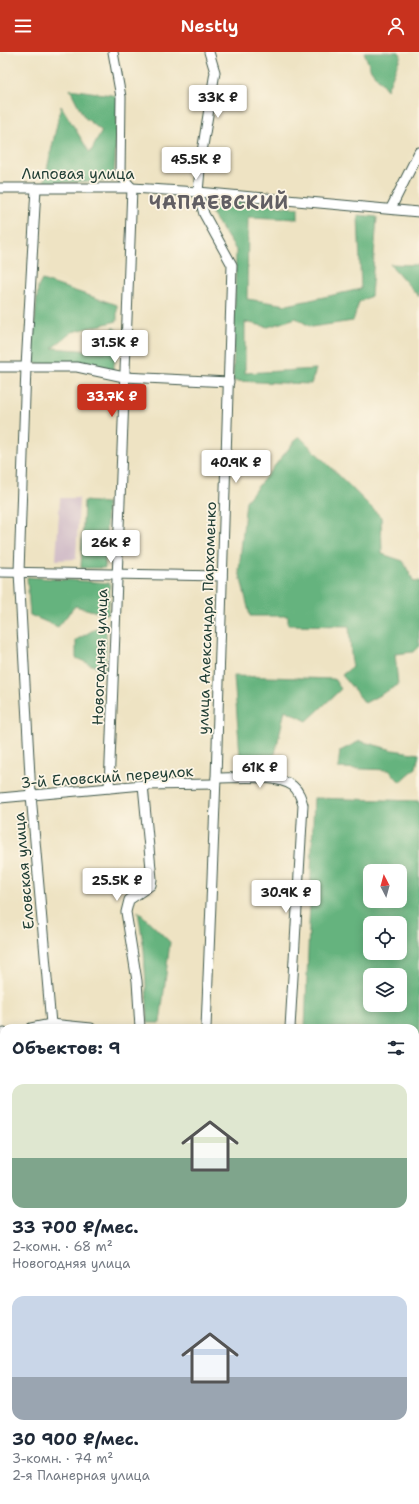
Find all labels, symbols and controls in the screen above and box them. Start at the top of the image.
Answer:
text: Nestly [180,14,239,38]
icon: menu [12,15,34,37]
icon: person [385,15,407,37]
pin: 33K ₽ [190,85,246,119]
text: 33K ₽ [198,89,238,106]
pin: 45.5K ₽ [159,147,233,181]
text: 45.5K ₽ [171,151,221,168]
street label: Липовая улица [21,164,135,184]
district label: ЧАПАЕВСКИЙ [149,190,289,215]
pin: 31.5K ₽ [78,330,152,364]
text: 31.5K ₽ [91,334,139,351]
pin: 33.7K ₽ [75,384,149,418]
text: 33.7K ₽ [86,388,138,405]
pin: 40.9K ₽ [199,450,273,484]
text: 40.9K ₽ [211,454,262,471]
street label: улица Александра Пархоменко [193,501,221,735]
pin: 26K ₽ [83,530,139,564]
text: 26K ₽ [91,534,131,551]
street label: Новогодняя улица [88,588,112,726]
pin: 61K ₽ [232,755,288,789]
text: 61K ₽ [242,759,278,776]
street label: 3-й Еловский переулок [20,761,194,793]
street label: Еловская улица [9,811,39,930]
north arrow [363,864,407,908]
map controls [363,864,407,1012]
pin: 25.5K ₽ [80,868,154,902]
text: 25.5K ₽ [92,872,143,889]
pin: 30.9K ₽ [249,880,323,914]
text: 30.9K ₽ [261,884,311,901]
button: locate [363,916,407,960]
button: layers [363,968,407,1012]
text: Объектов: 9 [12,1037,121,1059]
icon: filters [385,1037,407,1059]
icon: home [174,1110,246,1182]
text: 33 700 ₽/мес. [12,1216,138,1238]
text: 2-комн. · 68 m² [12,1238,113,1255]
text: Новогодняя улица [12,1255,130,1272]
icon: home [174,1322,246,1394]
text: 30 900 ₽/мес. [12,1428,139,1450]
text: 3-комн. · 74 m² [12,1450,113,1467]
text: 2-я Планерная улица [12,1467,150,1484]

